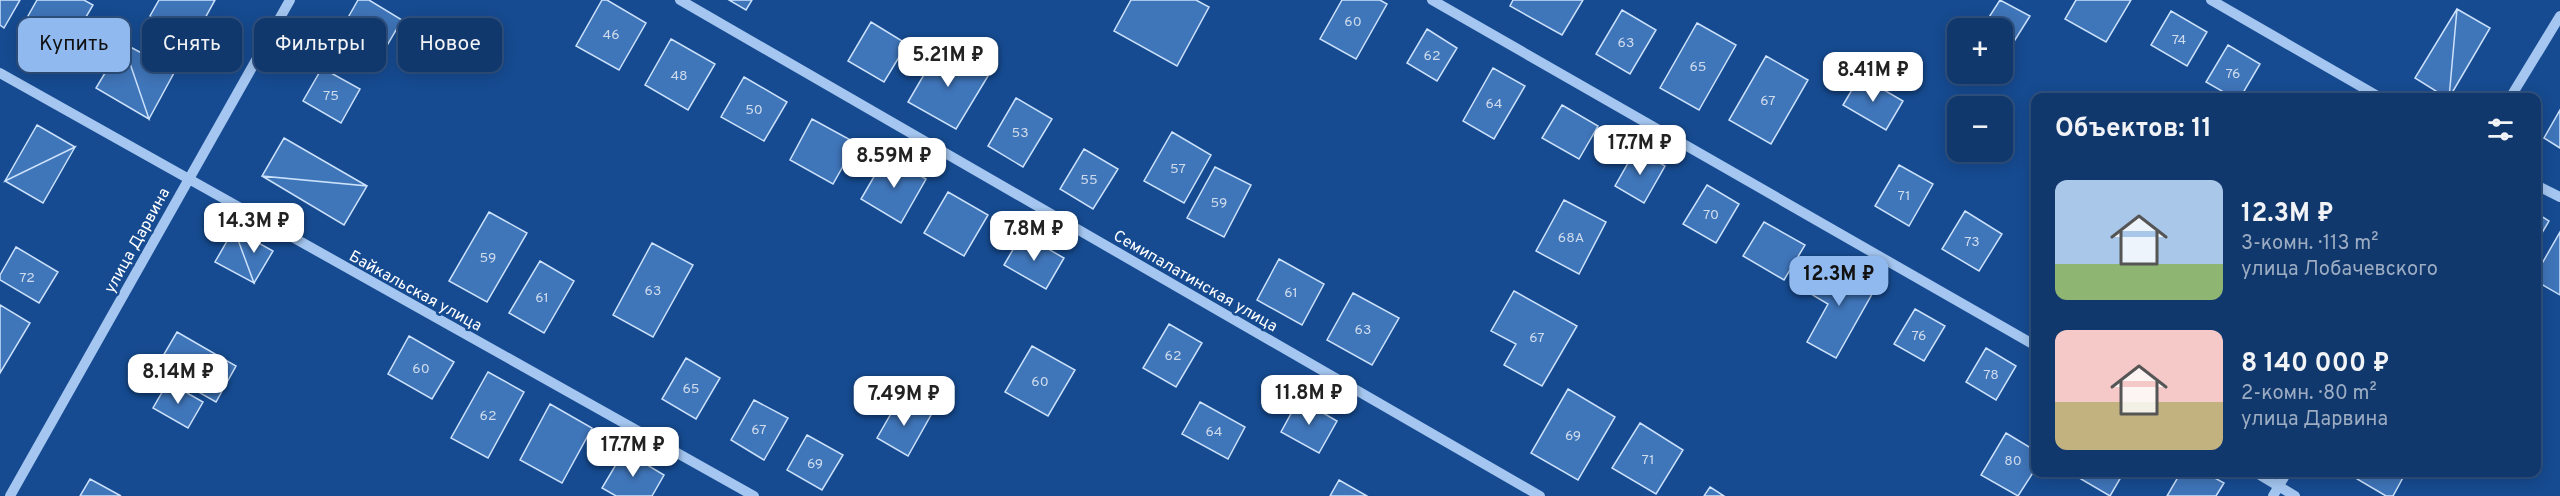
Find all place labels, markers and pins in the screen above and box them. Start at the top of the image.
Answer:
pin: 5.21M ₽ [893,37,1003,88]
pin: 8.41M ₽ [1818,52,1928,103]
pin: 17.7M ₽ [1585,125,1695,176]
pin: 8.59M ₽ [839,138,949,189]
pin: 14.3M ₽ [199,203,309,254]
pin: 7.8M ₽ [985,211,1083,262]
pin: 12.3M ₽ [1784,256,1894,307]
pin: 8.14M ₽ [123,354,233,405]
pin: 11.8M ₽ [1254,375,1364,426]
pin: 7.49M ₽ [849,376,959,427]
pin: 17.7M ₽ [578,427,688,478]

